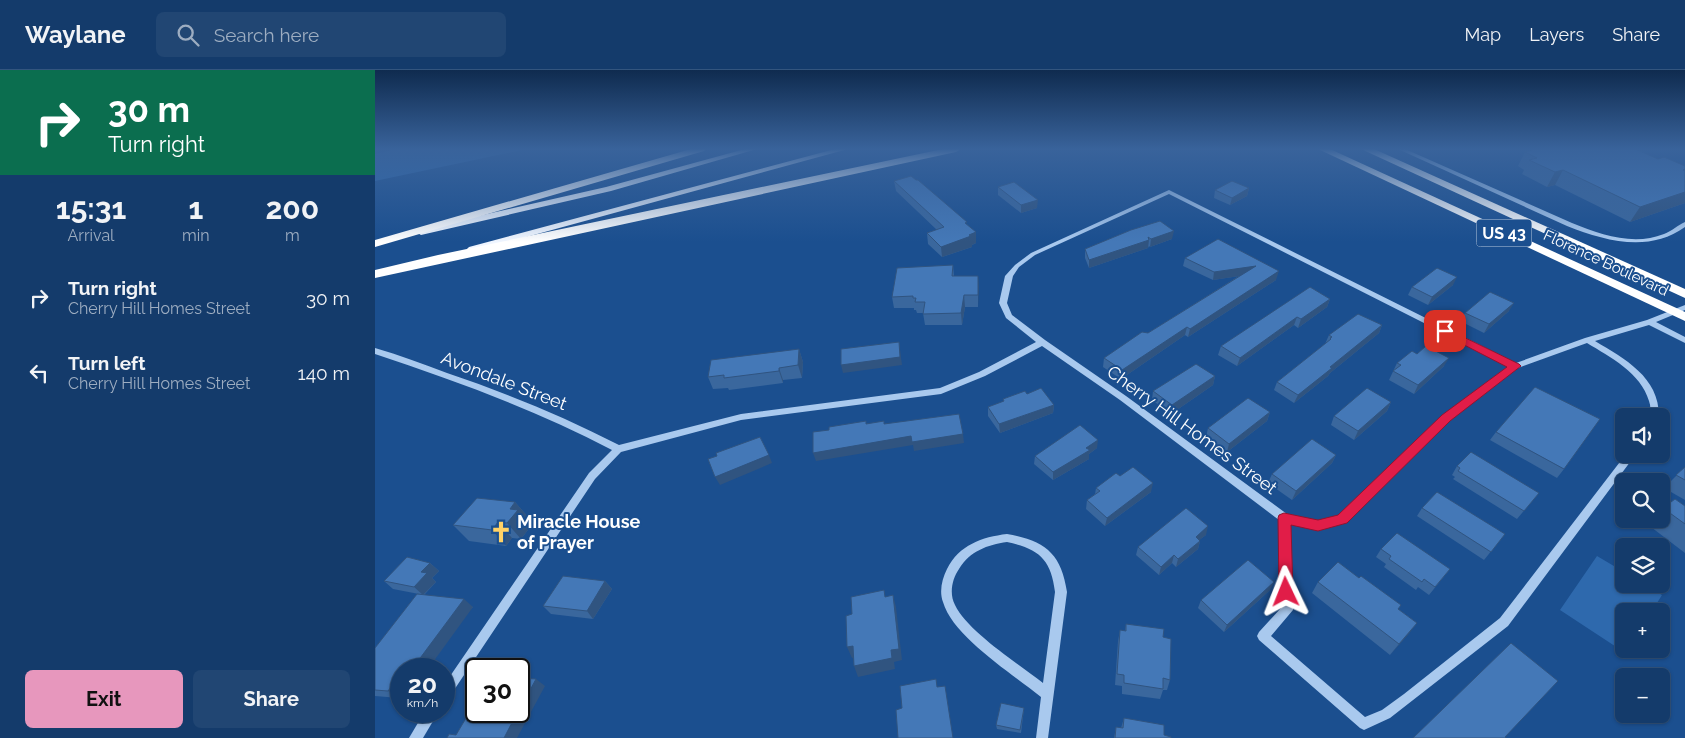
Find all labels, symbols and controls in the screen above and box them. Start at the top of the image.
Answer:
search box [156,12,506,57]
text: Waylane [25,20,126,49]
icon: search [174,21,202,49]
text: Search here [214,24,319,46]
text: Map [1465,24,1501,45]
text: Layers [1529,24,1584,45]
text: Share [1612,24,1660,45]
text: 30 m [108,89,190,130]
icon: right [25,90,90,155]
text: Turn right [108,131,205,157]
text: 15:31 [56,191,126,226]
text: 1 [188,191,203,226]
text: 200 [265,191,319,226]
road number: US 43 [1477,220,1531,247]
text: Arrival [68,226,114,245]
text: min [182,226,210,245]
text: m [285,226,300,245]
street label: Florence Boulevard [1541,226,1671,300]
text: Turn right [68,277,157,299]
icon: right [25,284,53,312]
text: 30 m [306,287,350,309]
text: Cherry Hill Homes Street [68,299,250,318]
pin [1424,310,1466,352]
icon: arrive [1431,317,1459,345]
street label: Avondale Street [438,347,570,414]
text: Turn left [68,352,145,374]
icon: left [25,359,53,387]
street label: Cherry Hill Homes Street [1103,361,1281,498]
text: 140 m [298,362,350,384]
text: Cherry Hill Homes Street [68,374,250,393]
map controls [1615,408,1670,723]
button: sound [1615,408,1670,463]
button: search [1615,473,1670,528]
place label: Miracle House of Prayer [517,511,641,553]
church icon: Miracle House of Prayer [488,519,514,545]
button: layers [1615,538,1670,593]
position arrow [1259,565,1311,617]
button: + [1615,603,1670,658]
speed limit sign: 30 [465,658,530,723]
button: − [1615,668,1670,723]
text: 20 [408,669,437,699]
button: Exit [25,670,183,728]
button: Share [193,670,350,728]
text: km/h [407,696,438,710]

